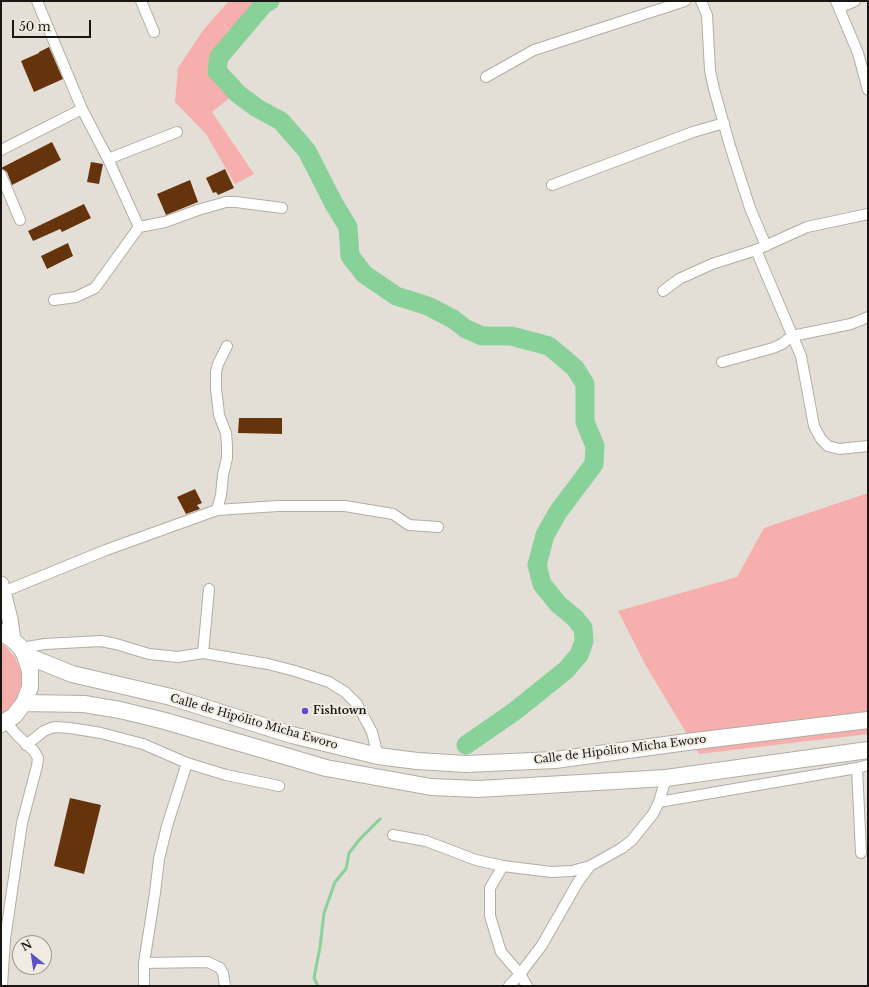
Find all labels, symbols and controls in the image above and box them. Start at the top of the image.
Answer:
scale bar [14,12,93,38]
text: 50 m [19,19,51,34]
street label: Calle de Hipólito Micha Eworo [169,692,339,752]
place label: Fishtown [313,704,367,718]
marker: Fishtown [300,706,310,716]
street label: Calle de Hipólito Micha Eworo [533,733,707,767]
north arrow [12,935,52,975]
text: N [19,937,34,954]

